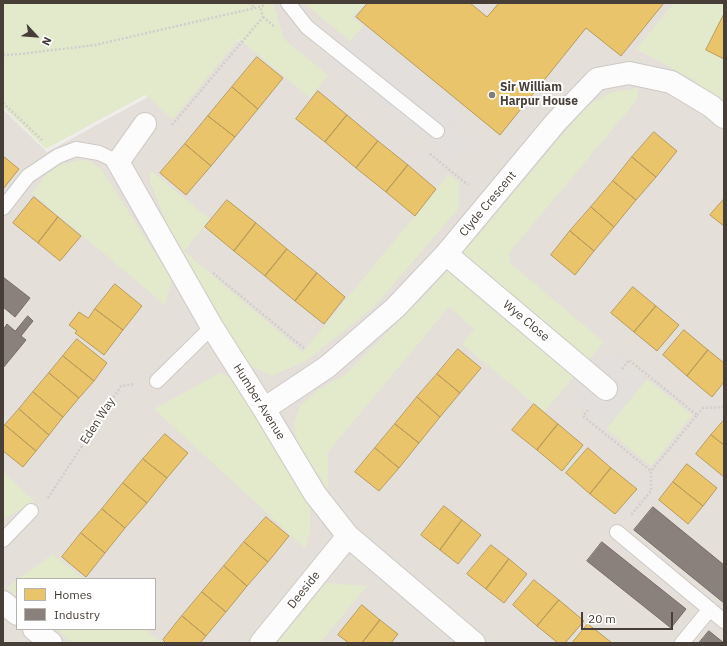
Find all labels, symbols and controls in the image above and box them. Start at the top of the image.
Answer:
north arrow [16,16,56,56]
text: N [39,35,55,48]
place label: Sir William Harpur House [500,81,578,109]
marker: Sir William Harpur House [487,90,497,100]
street label: Clyde Crescent [457,168,519,240]
street label: Wye Close [500,298,552,344]
street label: Humber Avenue [230,361,288,443]
street label: Eden Way [78,395,118,447]
street label: Deeside [285,569,323,611]
legend [16,578,156,630]
text: Homes [54,587,92,602]
scale bar [583,604,675,630]
text: Industry [54,607,100,622]
text: 20 m [588,611,616,626]

